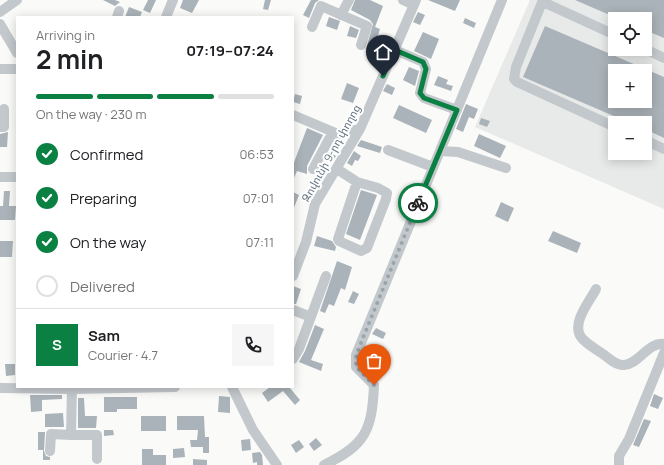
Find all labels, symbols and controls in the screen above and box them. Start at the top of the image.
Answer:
map controls [608,12,652,160]
button: locate [608,12,652,56]
text: Arriving in [36,26,95,44]
pin [366,35,400,76]
text: 07:19–07:24 [186,40,274,61]
text: 2 min [36,41,104,77]
icon: home [372,41,394,63]
button: + [608,64,652,108]
street label: Զովունի 9-րդ փողոց [298,101,364,204]
text: On the way · 230 m [36,105,146,123]
button: − [608,116,652,160]
icon: check [36,143,58,165]
text: Confirmed [70,144,143,165]
text: 06:53 [239,145,274,163]
courier [398,183,438,223]
icon: check [36,187,58,209]
text: Preparing [70,188,137,209]
text: 07:01 [243,189,274,207]
icon: bike [407,192,429,214]
icon: check [36,231,58,253]
text: On the way [70,232,146,253]
text: 07:11 [246,233,274,251]
text: Delivered [70,276,135,297]
button: phone [232,324,274,366]
text: Sam [88,325,120,346]
text: S [52,334,62,355]
pin [357,344,391,385]
text: Courier · 4.7 [88,346,158,364]
icon: bag [363,350,385,372]

